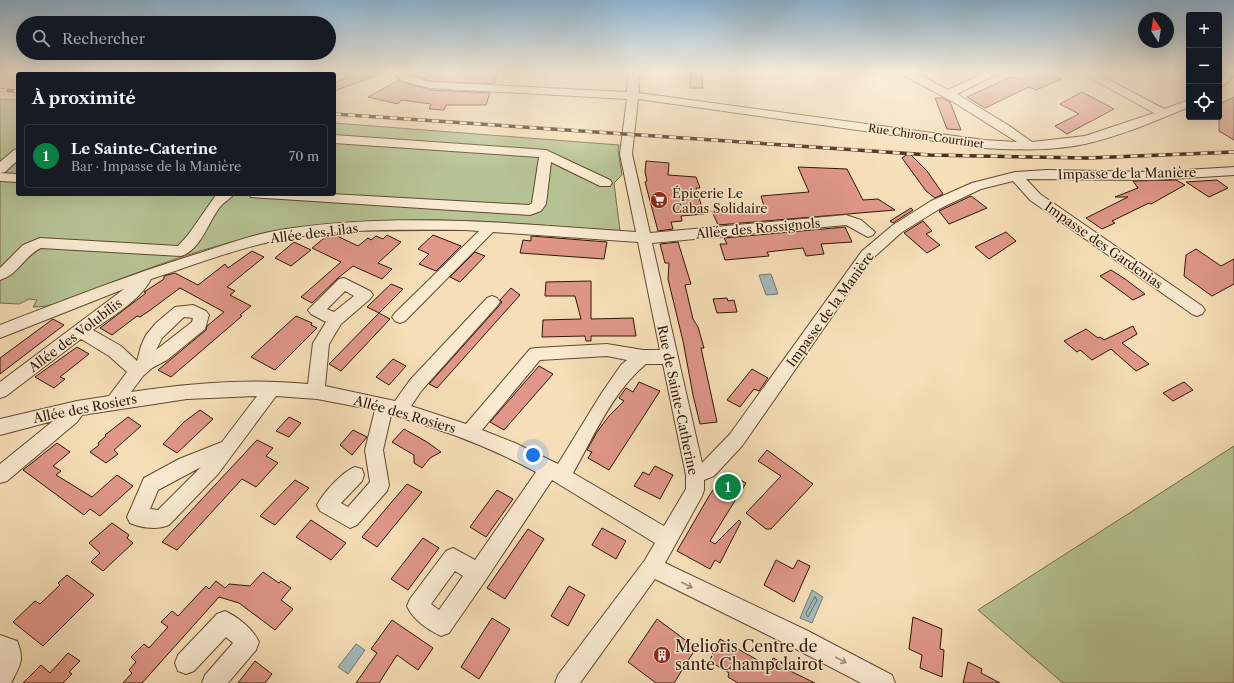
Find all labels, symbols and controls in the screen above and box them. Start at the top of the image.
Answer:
north arrow [1138,12,1174,48]
map controls [1186,12,1222,120]
button: + [1186,12,1222,48]
search box [16,16,336,60]
icon: search [30,27,52,49]
text: Rechercher [62,29,145,48]
button: − [1186,48,1222,84]
button: locate [1186,84,1222,120]
text: À proximité [32,88,136,108]
street label: Rue Chiron-Courtinet [867,121,985,151]
text: Le Sainte-Caterine [71,139,217,158]
text: 1 [43,148,49,164]
text: 70 m [289,148,319,164]
text: Bar · Impasse de la Manière [71,158,241,174]
street label: Impasse de la Manière [1058,164,1196,182]
place label: Épicerie Le Cabas Solidaire [672,185,768,216]
supermarket icon: Épicerie Le Cabas Solidaire [649,190,669,210]
street label: Impasse des Gardenias [1042,198,1166,292]
street label: Allée des Rossignols [694,215,821,241]
street label: Allée des Lilas [268,220,359,246]
street label: Impasse de la Manière [783,248,877,370]
street label: Allée des Volubilis [24,295,125,376]
street label: Rue de Sainte-Catherine [654,323,702,477]
street label: Allée des Rosiers [31,390,138,426]
street label: Allée des Rosiers [351,392,458,436]
your location [523,445,543,465]
pin: 1 [715,472,741,502]
one-way arrow [680,581,692,589]
place label: Melioris Centre de santé Champclairot [675,636,824,674]
building icon: Melioris Centre de santé Champclairot [652,645,672,665]
one-way arrow [835,657,847,664]

